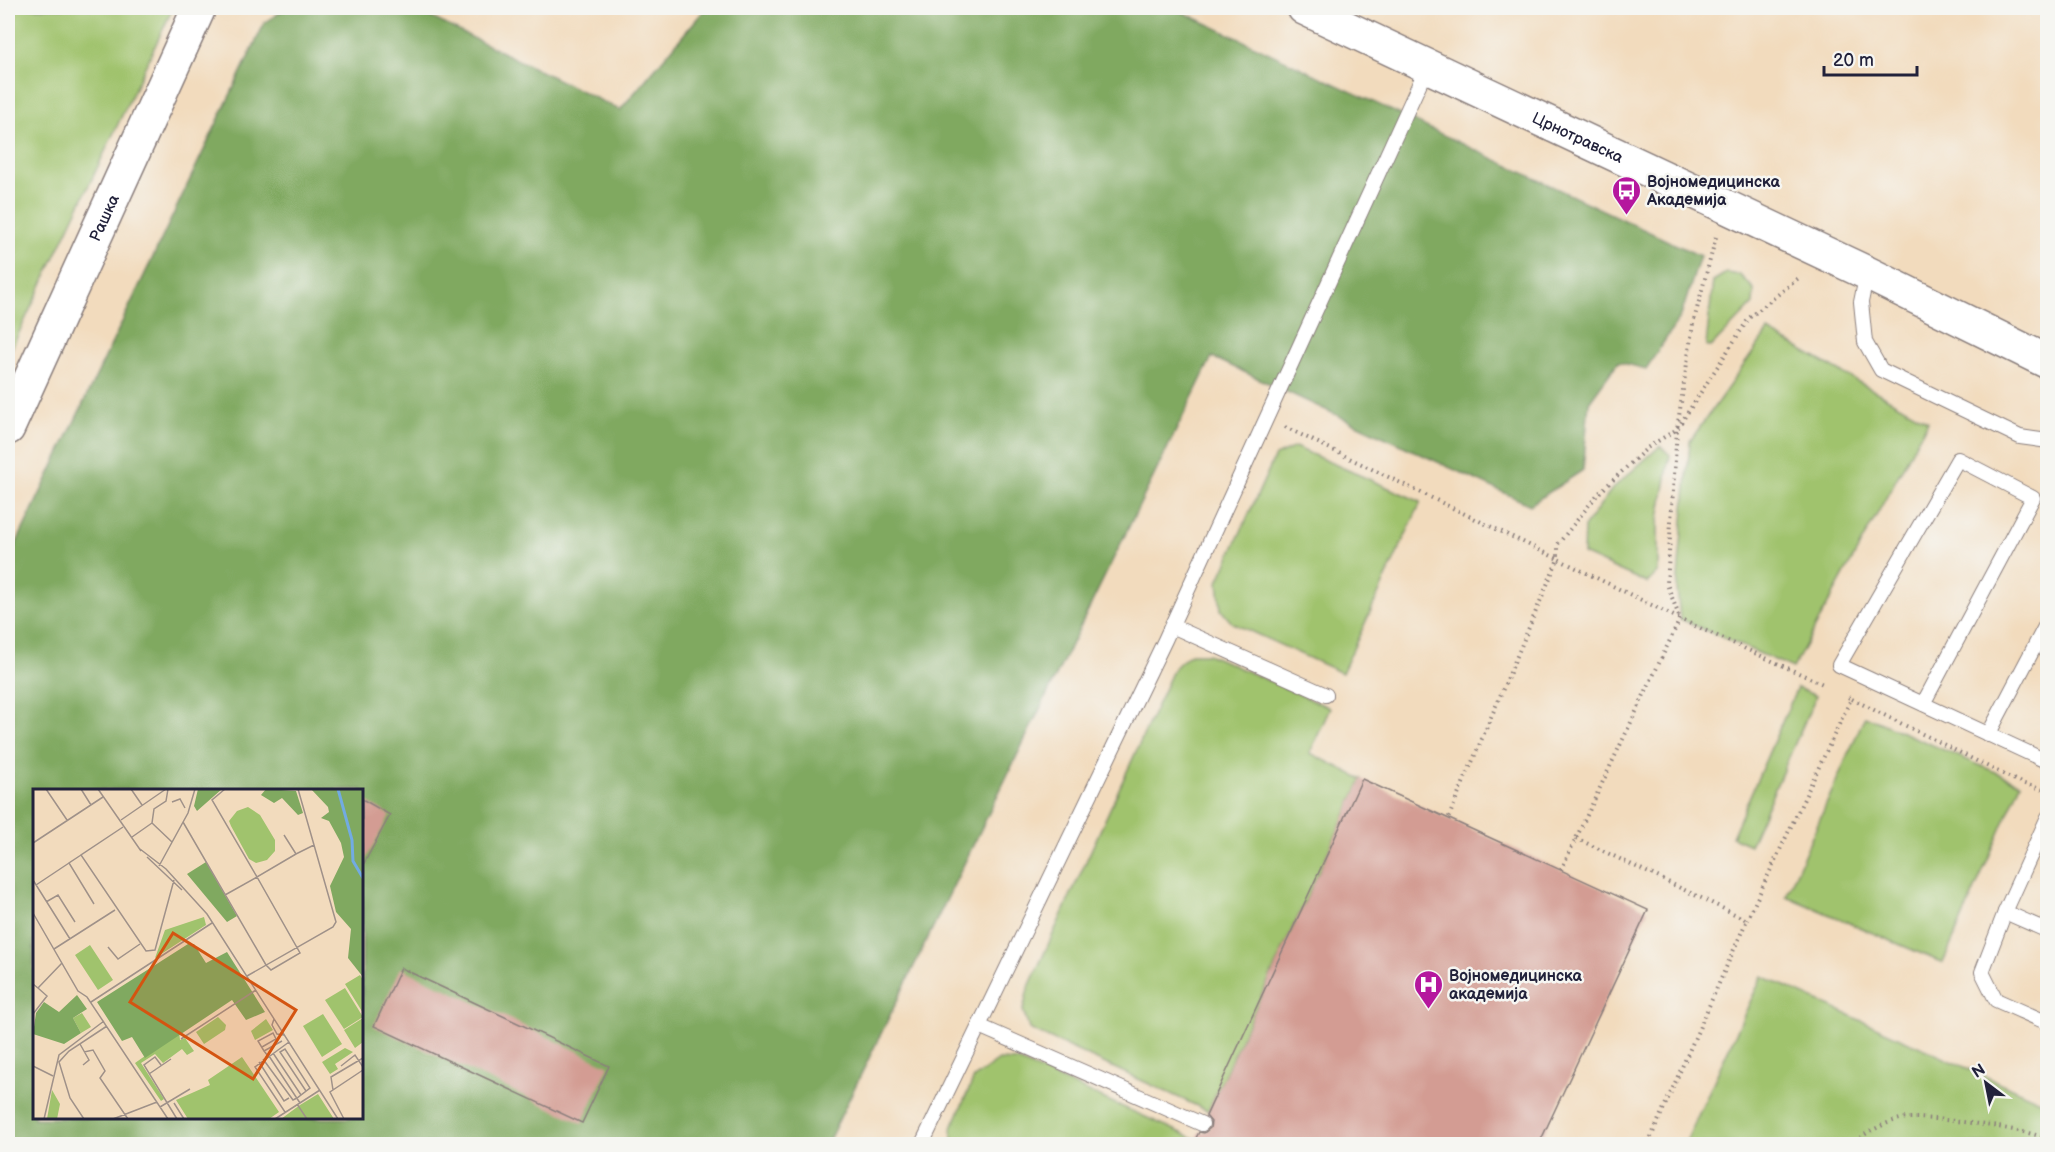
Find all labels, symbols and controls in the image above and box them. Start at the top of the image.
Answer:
scale bar [1824,39,1917,77]
text: 20 m [1833,50,1874,71]
street label: Црнотравска [1529,109,1627,168]
place label: Војномедицинска Академија [1646,173,1780,210]
bus stop icon: Војномедицинска Академија [1610,174,1642,216]
street label: Рашка [86,191,124,245]
inset map [33,789,363,1119]
place label: Војномедицинска академија [1449,967,1582,1004]
hospital icon: Војномедицинска академија [1412,968,1444,1010]
north arrow [1956,1053,2016,1113]
text: N [1969,1060,1989,1083]

